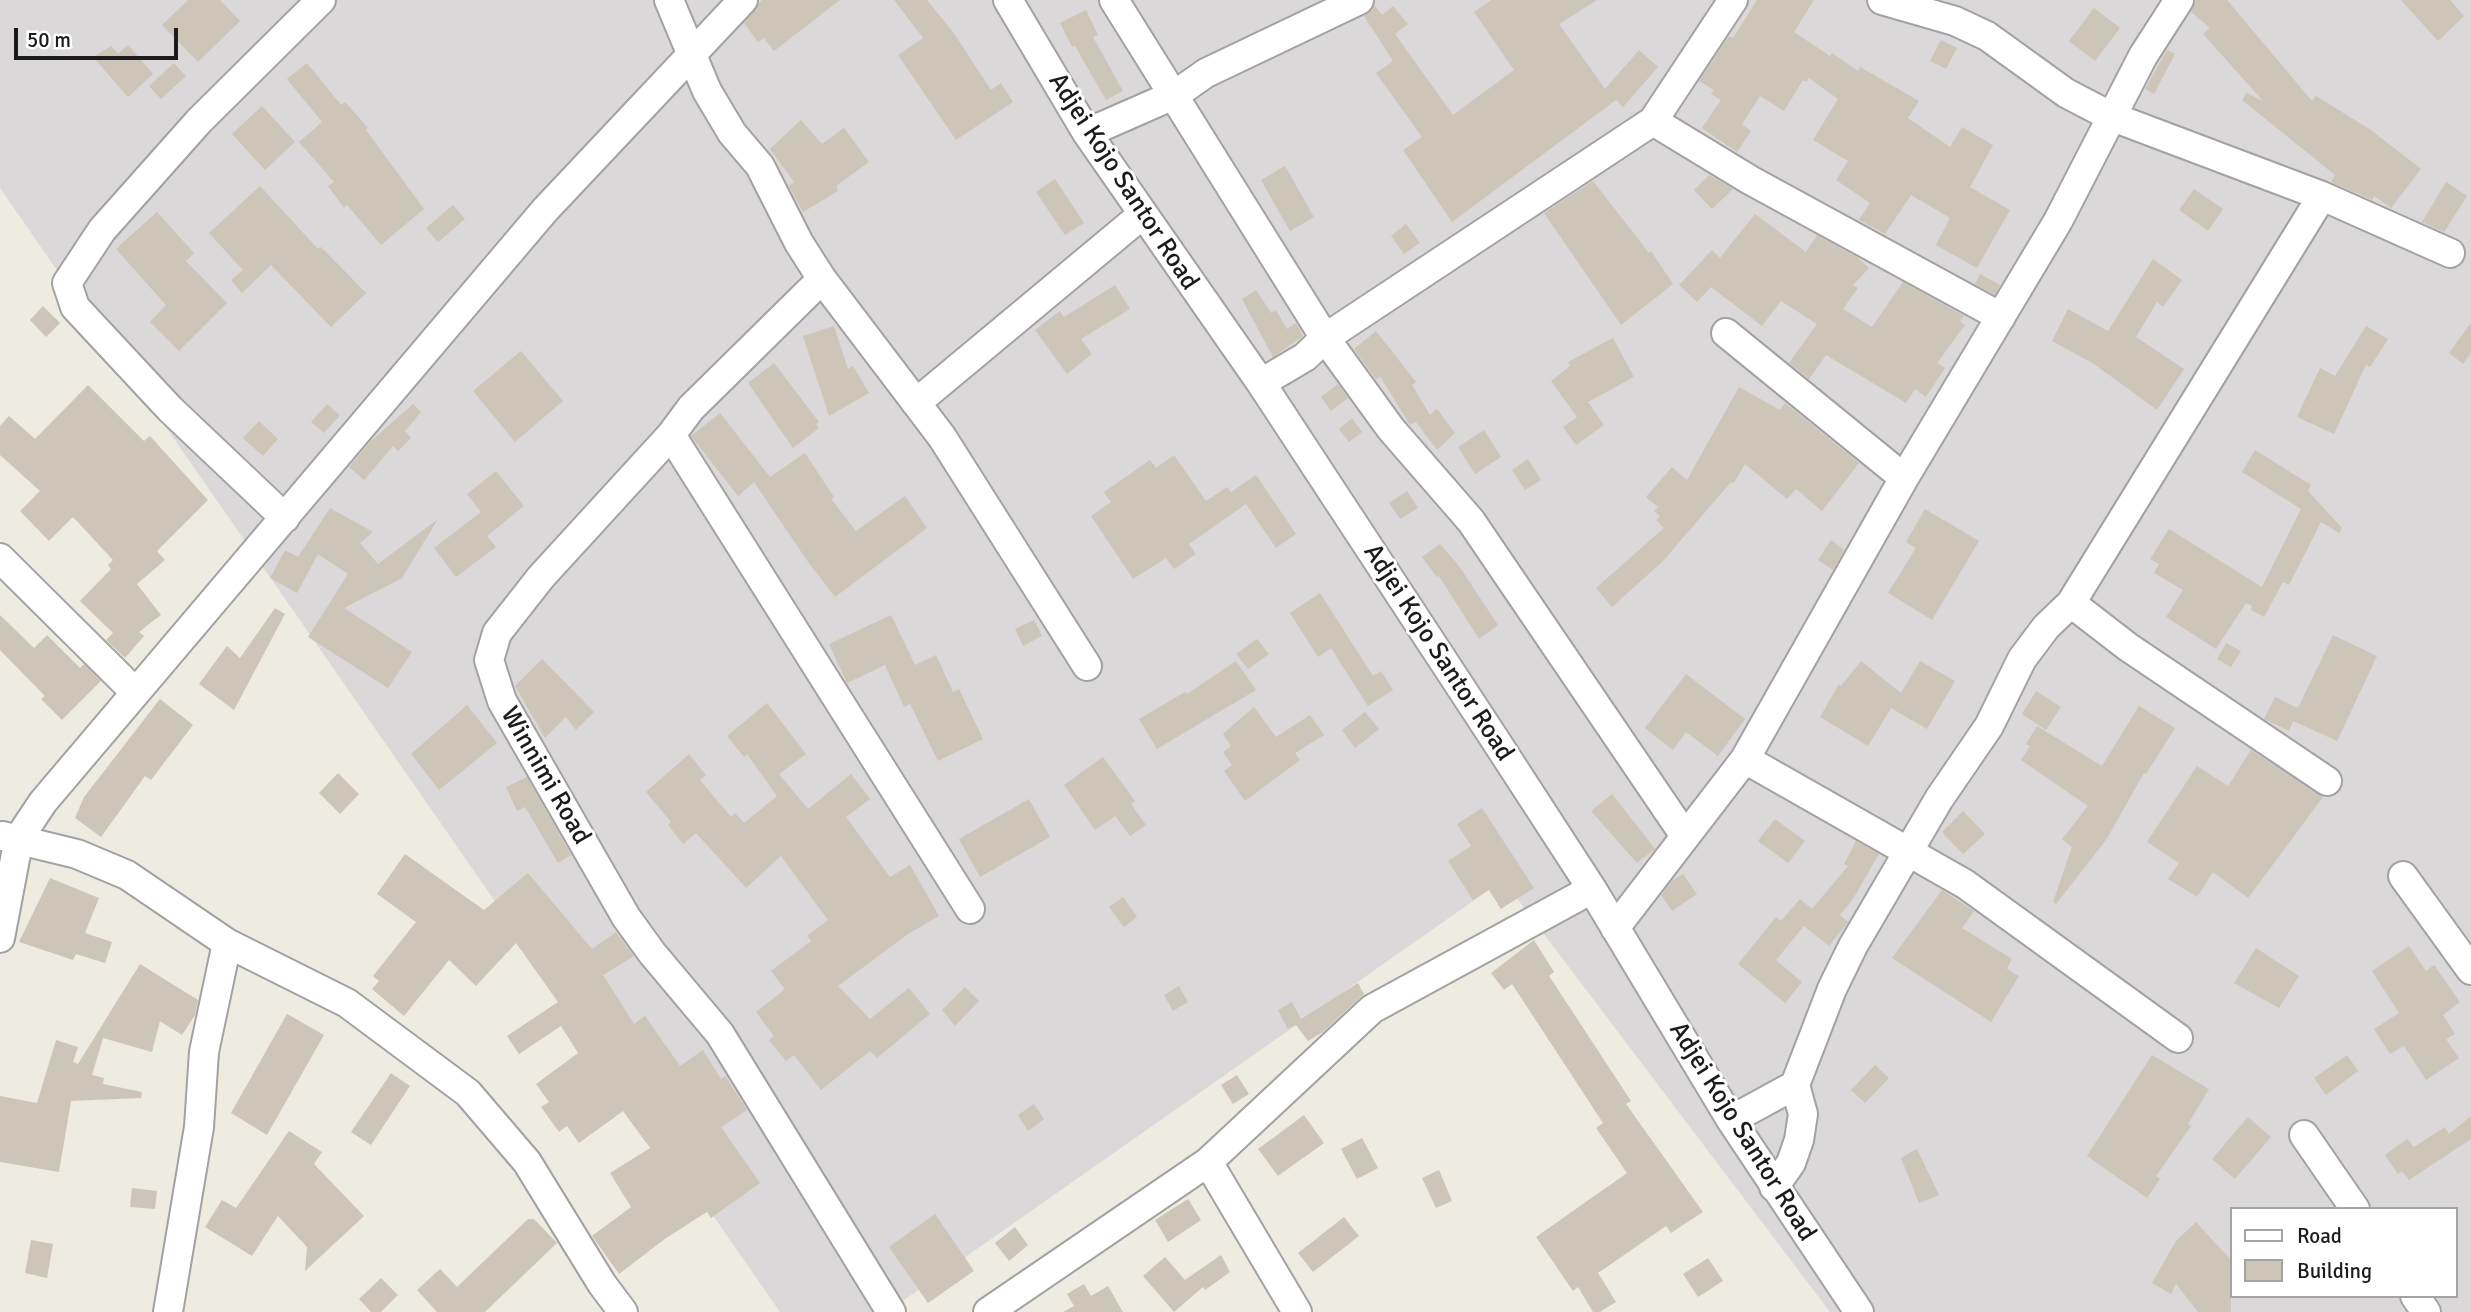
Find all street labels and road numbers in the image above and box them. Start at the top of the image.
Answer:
street label: Adjei Kojo Santor Road [1041,68,1205,296]
street label: Adjei Kojo Santor Road [1356,539,1520,767]
street label: Winnimi Road [493,702,597,850]
street label: Adjei Kojo Santor Road [1662,1017,1822,1247]

